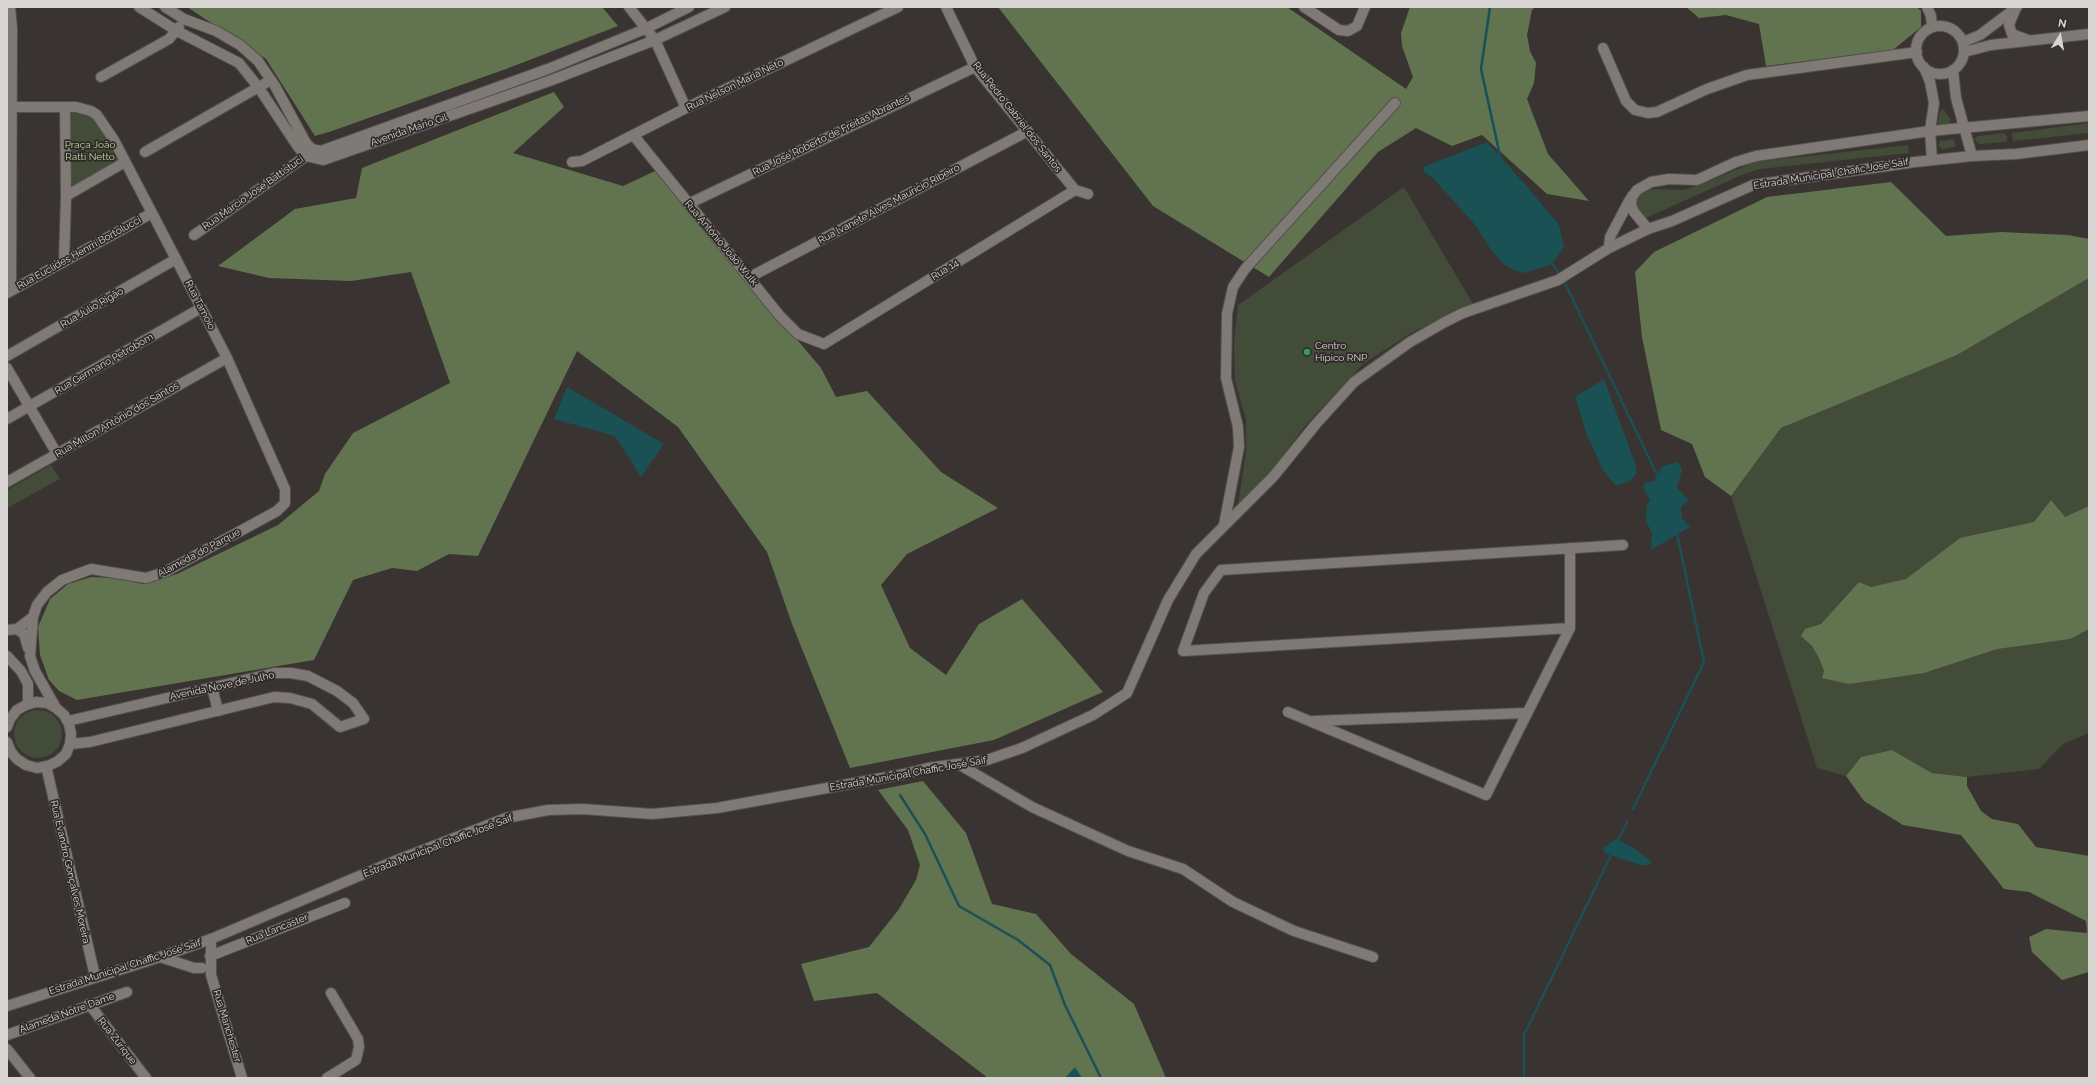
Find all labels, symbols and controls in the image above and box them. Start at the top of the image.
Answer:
north arrow [2040,16,2080,56]
text: N [2057,17,2068,31]
street label: Rua Nelson Maria Neto [685,56,785,114]
street label: Rua Pedro Gabriel dos Santos [970,59,1064,175]
street label: Rua José Roberto de Freitas Abrantes [750,92,912,178]
street label: Avenida Mário Gil [369,111,449,149]
park label: Praça João Ratti Netto [65,139,115,162]
street label: Rua Márcio José Battistuci [200,153,306,233]
street label: Estrada Municipal Chafic José Saif [1753,156,1909,192]
street label: Rua lvanete Alves Maurício Ribeiro [816,161,962,247]
street label: Rua Antônio João Wulk [682,198,760,288]
street label: Rua Euclides Henrri Bortolucci [15,214,143,292]
street label: Rua 14 [929,257,961,283]
street label: Rua Tamoio [182,278,218,332]
street label: Rua Júlio Rigão [58,285,126,331]
street label: Rua Germano Petrobom [53,331,155,397]
place label: Centro Hípico RNP [1315,340,1367,364]
marker: Centro Hípico RNP [1302,347,1312,357]
street label: Rua Milton Antônio dos Santos [53,380,181,460]
street label: Alameda do Parque [156,526,242,580]
street label: Avenida Nove de Julho [169,669,275,703]
street label: Estrada Municipal Chaffic José Saif [829,754,987,794]
street label: Rua Evandro Gonçalves Moreira [48,799,92,945]
street label: Estrada Municipal Chaffic José Saif [362,812,514,880]
street label: Rua Lancaster [244,911,310,947]
street label: Estrada Municipal Chaffic José Saif [47,937,203,997]
street label: Rua Manchester [210,988,244,1064]
street label: Alameda Notre Dame [18,990,116,1036]
street label: Rua Zurique [95,1015,139,1067]

